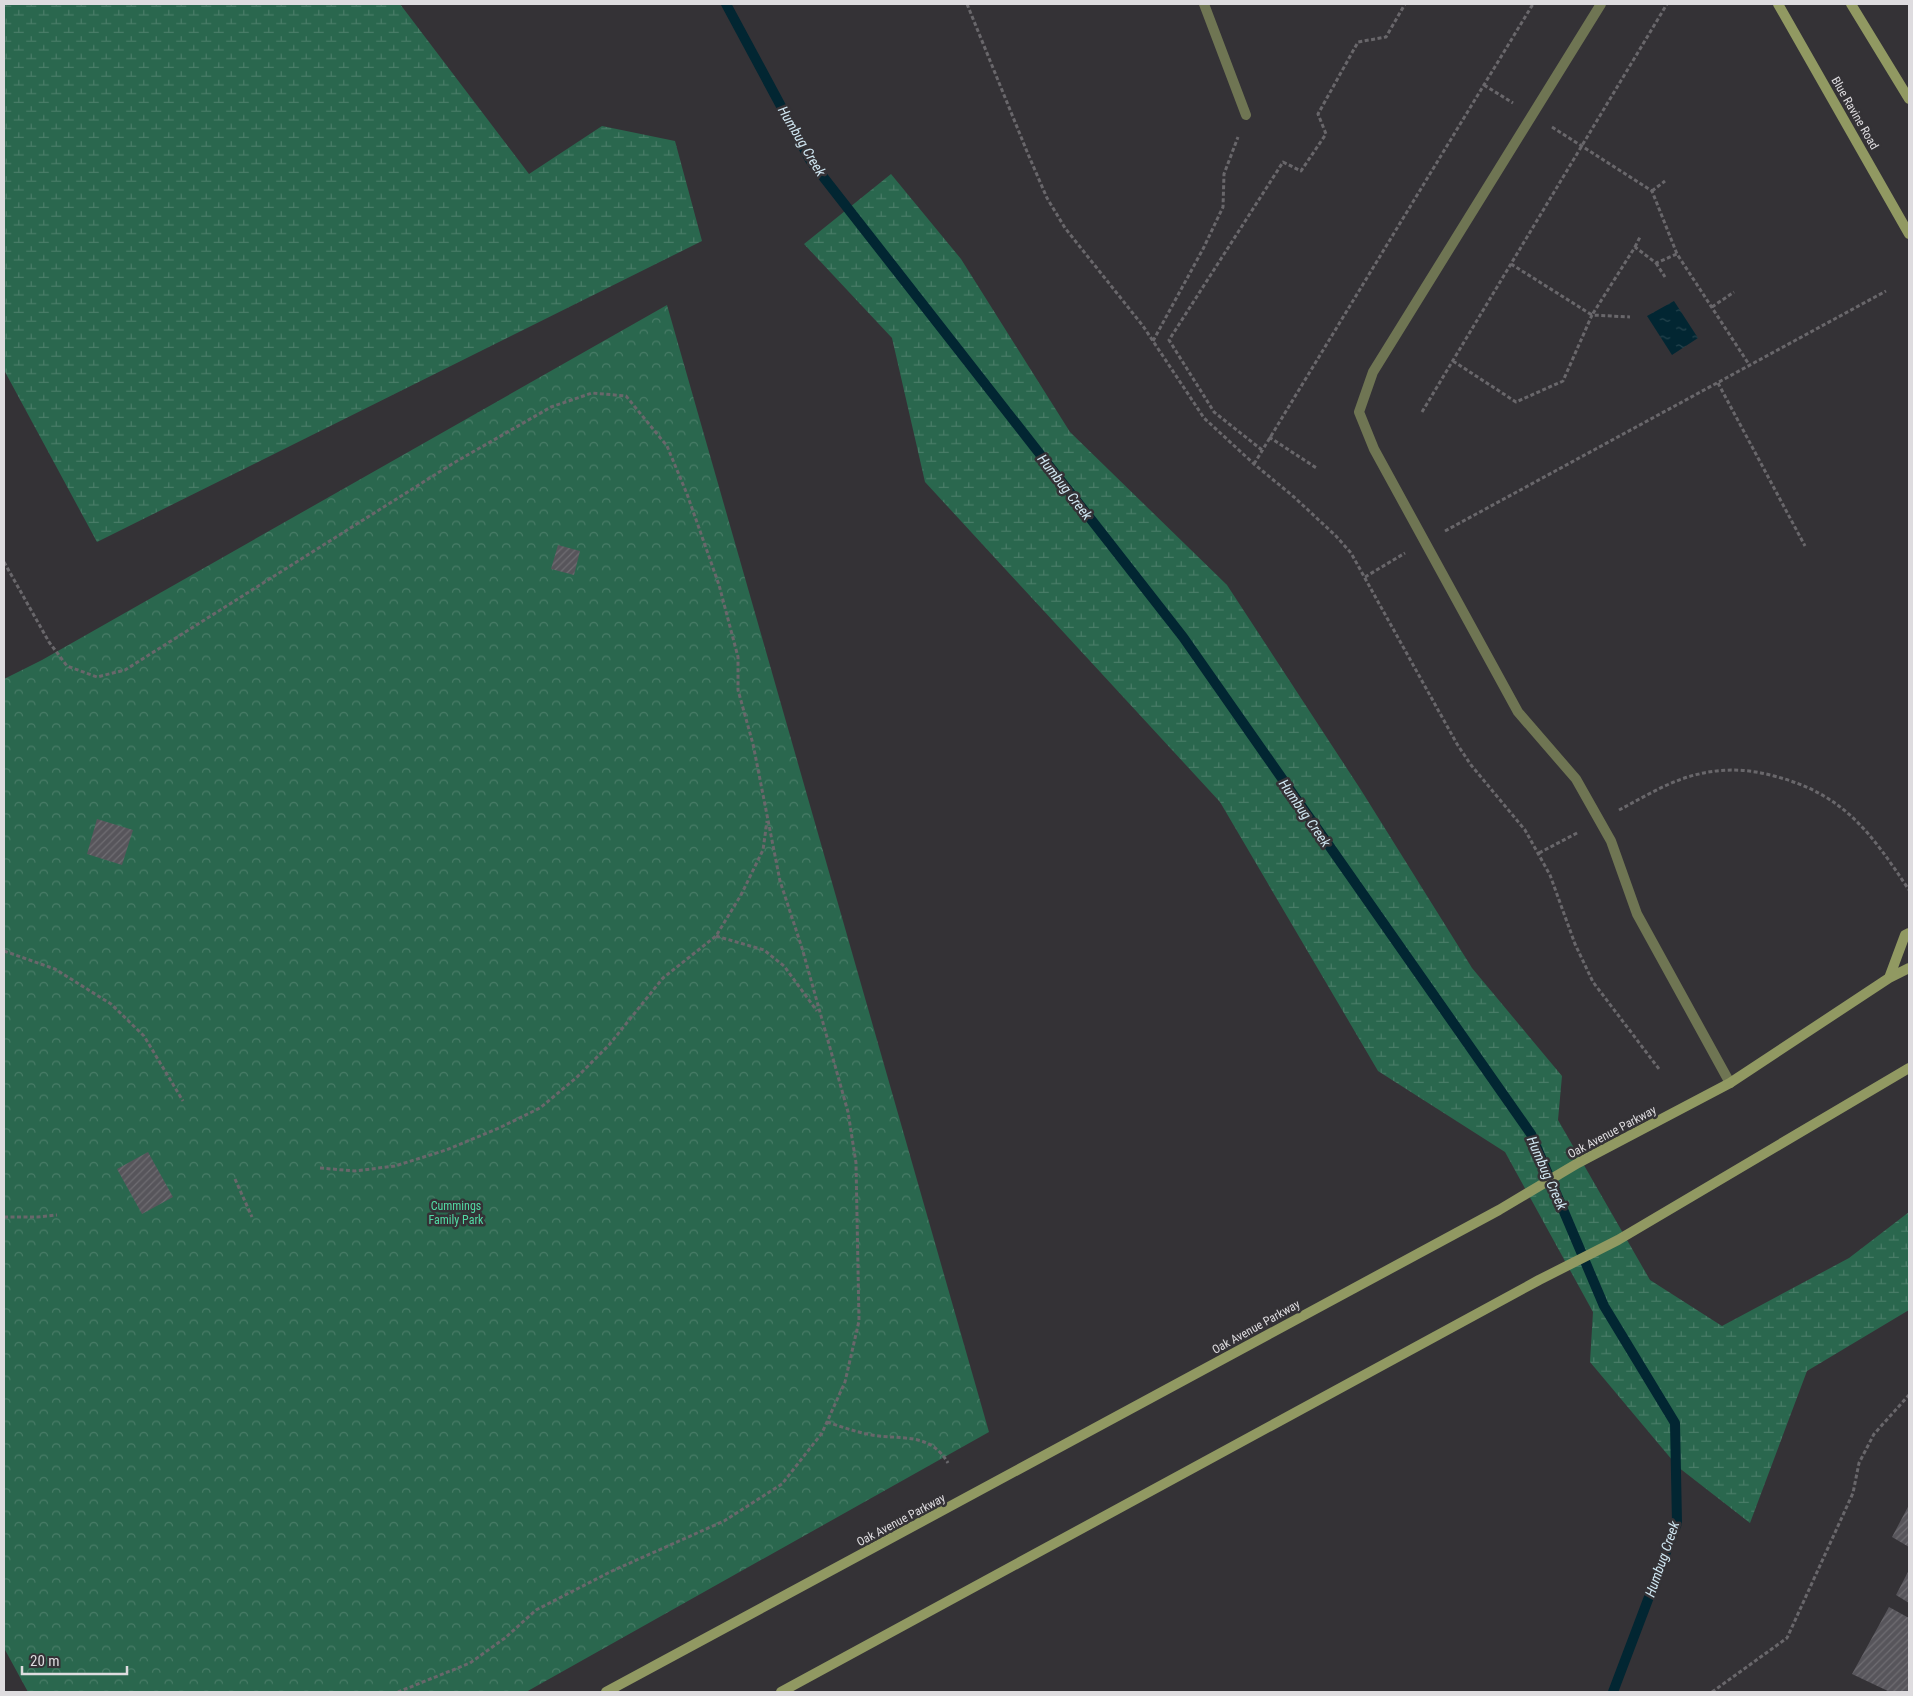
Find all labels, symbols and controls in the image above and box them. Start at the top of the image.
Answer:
street label: Blue Ravine Road [1829,74,1882,152]
water label: Humbug Creek [775,103,830,180]
water label: Humbug Creek [1034,451,1096,524]
water label: Humbug Creek [1276,776,1335,851]
street label: Oak Avenue Parkway [1565,1103,1659,1161]
water label: Humbug Creek [1524,1134,1571,1213]
park label: Cummings Family Park [428,1199,484,1227]
street label: Oak Avenue Parkway [1210,1297,1302,1357]
street label: Oak Avenue Parkway [854,1491,948,1549]
water label: Humbug Creek [1642,1518,1683,1599]
scale bar [22,1644,128,1676]
text: 20 m [30,1652,60,1670]

